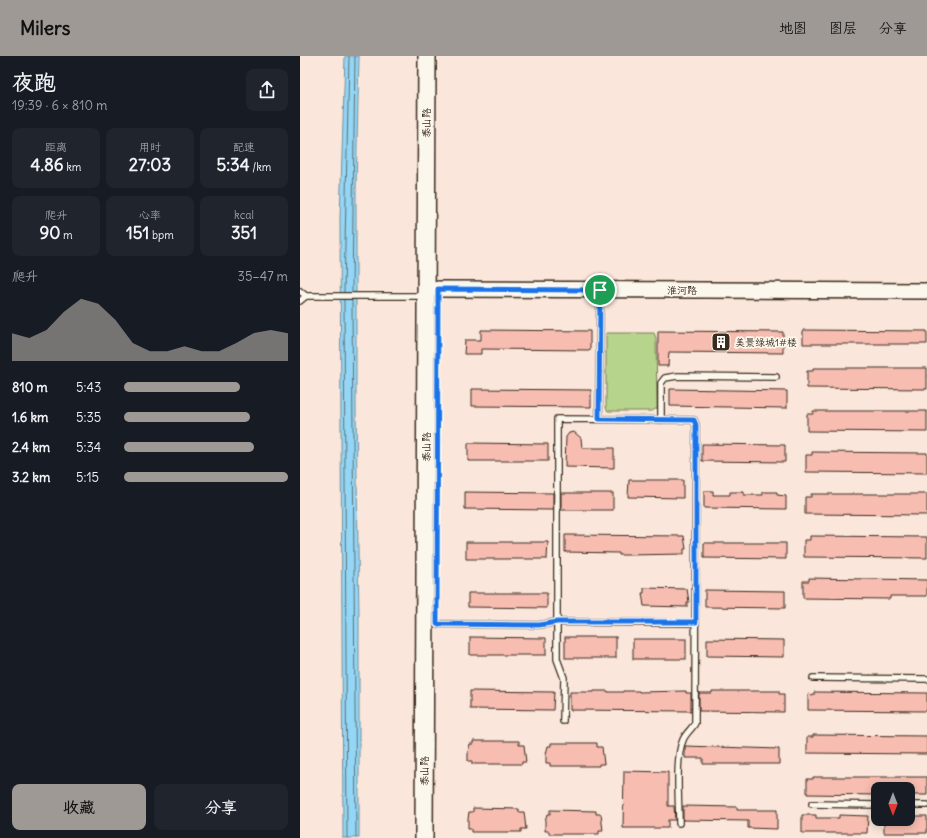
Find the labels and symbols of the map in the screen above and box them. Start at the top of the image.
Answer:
street label: 泰山路 [420,108,433,138]
pin [583,273,617,307]
street label: 淮河路 [667,284,697,297]
building icon: 美景绿城1#楼 [710,331,732,353]
place label: 美景绿城1#楼 [735,336,797,349]
street label: 泰山路 [420,432,433,462]
street label: 泰山路 [418,756,431,786]
north arrow [871,782,915,826]

